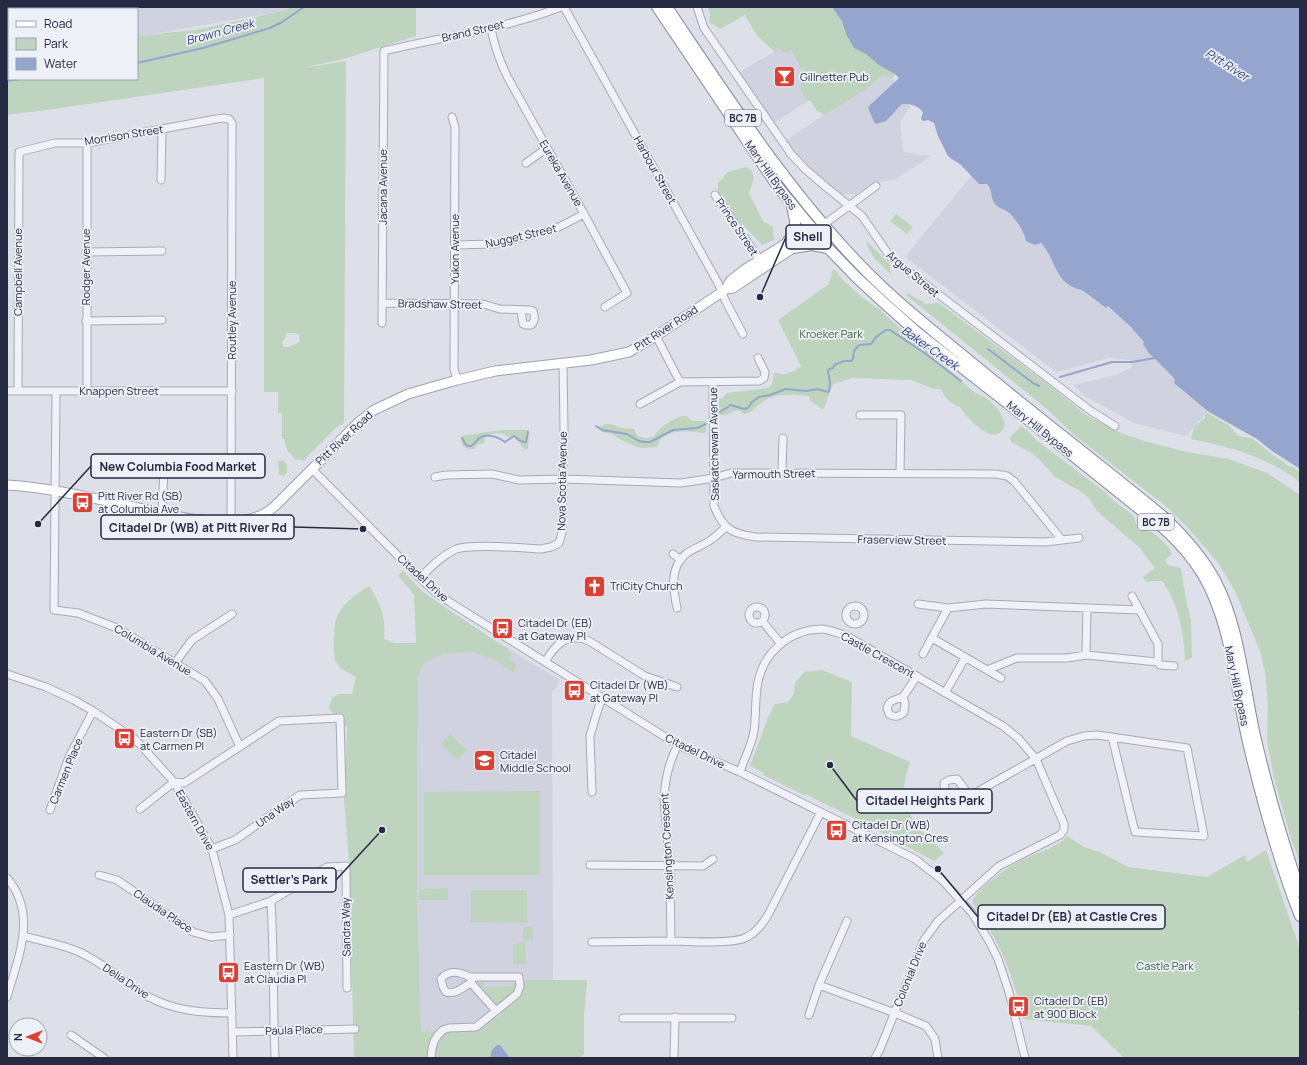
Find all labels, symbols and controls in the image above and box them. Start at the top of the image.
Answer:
legend [8,8,138,80]
water label: Brown Creek [184,14,258,49]
text: Road [44,15,72,32]
street label: Brand Street [440,16,506,45]
text: Park [44,35,69,52]
water label: Pitt River [1202,44,1254,86]
text: Water [44,55,78,72]
bar icon: Gillnetter Pub [771,64,797,90]
place label: Gillnetter Pub [800,69,869,84]
road number: BC 7B [725,110,761,126]
street label: Morrison Street [83,121,164,148]
street label: Harbour Street [631,133,680,206]
street label: Eureka Avenue [536,137,587,209]
street label: Mary Hill Bypass [742,137,801,213]
street label: Jacana Avenue [375,148,390,225]
street label: Prince Street [713,195,762,258]
street label: Yukon Avenue [447,213,462,284]
street label: Nugget Street [484,220,558,251]
callout: Shell [786,225,831,249]
street label: Campbell Avenue [10,228,25,316]
street label: Rodger Avenue [78,228,93,305]
text: Shell [793,228,823,245]
street label: Argue Street [884,247,943,300]
street label: Routley Avenue [224,280,239,359]
street label: Bradshaw Street [398,295,482,312]
street label: Pitt River Road [631,301,700,354]
water label: Baker Creek [898,322,964,375]
park label: Kroeker Park [799,326,863,341]
street label: Knappen Street [79,383,159,398]
street label: Saskatchewan Avenue [705,386,722,501]
street label: Mary Hill Bypass [1004,397,1077,460]
street label: Pitt River Road [312,407,376,468]
street label: Nova Scotia Avenue [553,431,570,531]
callout: New Columbia Food Market [91,454,265,478]
text: New Columbia Food Market [99,458,257,475]
street label: Yarmouth Street [732,465,816,482]
place label: Pitt River Rd (SB) at Columbia Ave [98,488,183,516]
bus stop icon: Pitt River Rd (SB) at Columbia Ave [70,489,96,515]
road number: BC 7B [1138,514,1174,530]
callout: Citadel Dr (WB) at Pitt River Rd [101,515,294,539]
text: Citadel Dr (WB) at Pitt River Rd [109,519,287,536]
street label: Fraserview Street [857,531,947,548]
street label: Citadel Drive [394,551,453,605]
church icon: TriCity Church [582,573,608,599]
place label: TriCity Church [610,578,683,593]
place label: Citadel Dr (EB) at Gateway Pl [518,615,593,643]
bus stop icon: Citadel Dr (EB) at Gateway Pl [490,616,516,642]
street label: Columbia Avenue [112,621,195,679]
street label: Castle Crescent [839,628,918,681]
street label: Mary Hill Bypass [1222,645,1253,727]
place label: Citadel Dr (WB) at Gateway Pl [590,677,669,705]
bus stop icon: Citadel Dr (WB) at Gateway Pl [562,678,588,704]
place label: Eastern Dr (SB) at Carmen Pl [140,725,217,753]
bus stop icon: Eastern Dr (SB) at Carmen Pl [112,726,138,752]
street label: Citadel Drive [663,730,728,772]
street label: Carmen Place [45,735,86,806]
place label: Citadel Middle School [500,747,571,775]
school or university icon: Citadel Middle School [472,748,498,774]
street label: Eastern Drive [173,787,219,853]
callout: Citadel Heights Park [857,789,992,813]
street label: Kensington Crescent [656,792,677,900]
text: Citadel Heights Park [866,792,985,809]
street label: Una Way [252,793,297,830]
place label: Citadel Dr (WB) at Kensington Cres [852,817,949,845]
bus stop icon: Citadel Dr (WB) at Kensington Cres [824,818,850,844]
callout: Settler's Park [243,868,336,892]
text: Settler's Park [250,871,328,888]
street label: Claudia Place [131,885,196,936]
street label: Sandra Way [337,897,354,957]
callout: Citadel Dr (EB) at Castle Cres [978,905,1165,929]
text: Citadel Dr (EB) at Castle Cres [987,908,1158,925]
street label: Colonial Drive [890,938,930,1009]
place label: Eastern Dr (WB) at Claudia Pl [244,958,325,986]
park label: Castle Park [1136,958,1194,973]
bus stop icon: Eastern Dr (WB) at Claudia Pl [215,959,241,985]
street label: Delia Drive [100,960,153,1002]
place label: Citadel Dr (EB) at 900 Block [1034,993,1109,1021]
bus stop icon: Citadel Dr (EB) at 900 Block [1006,994,1032,1020]
north arrow [8,1017,48,1057]
street label: Paula Place [265,1021,324,1038]
text: N [10,1033,25,1041]

